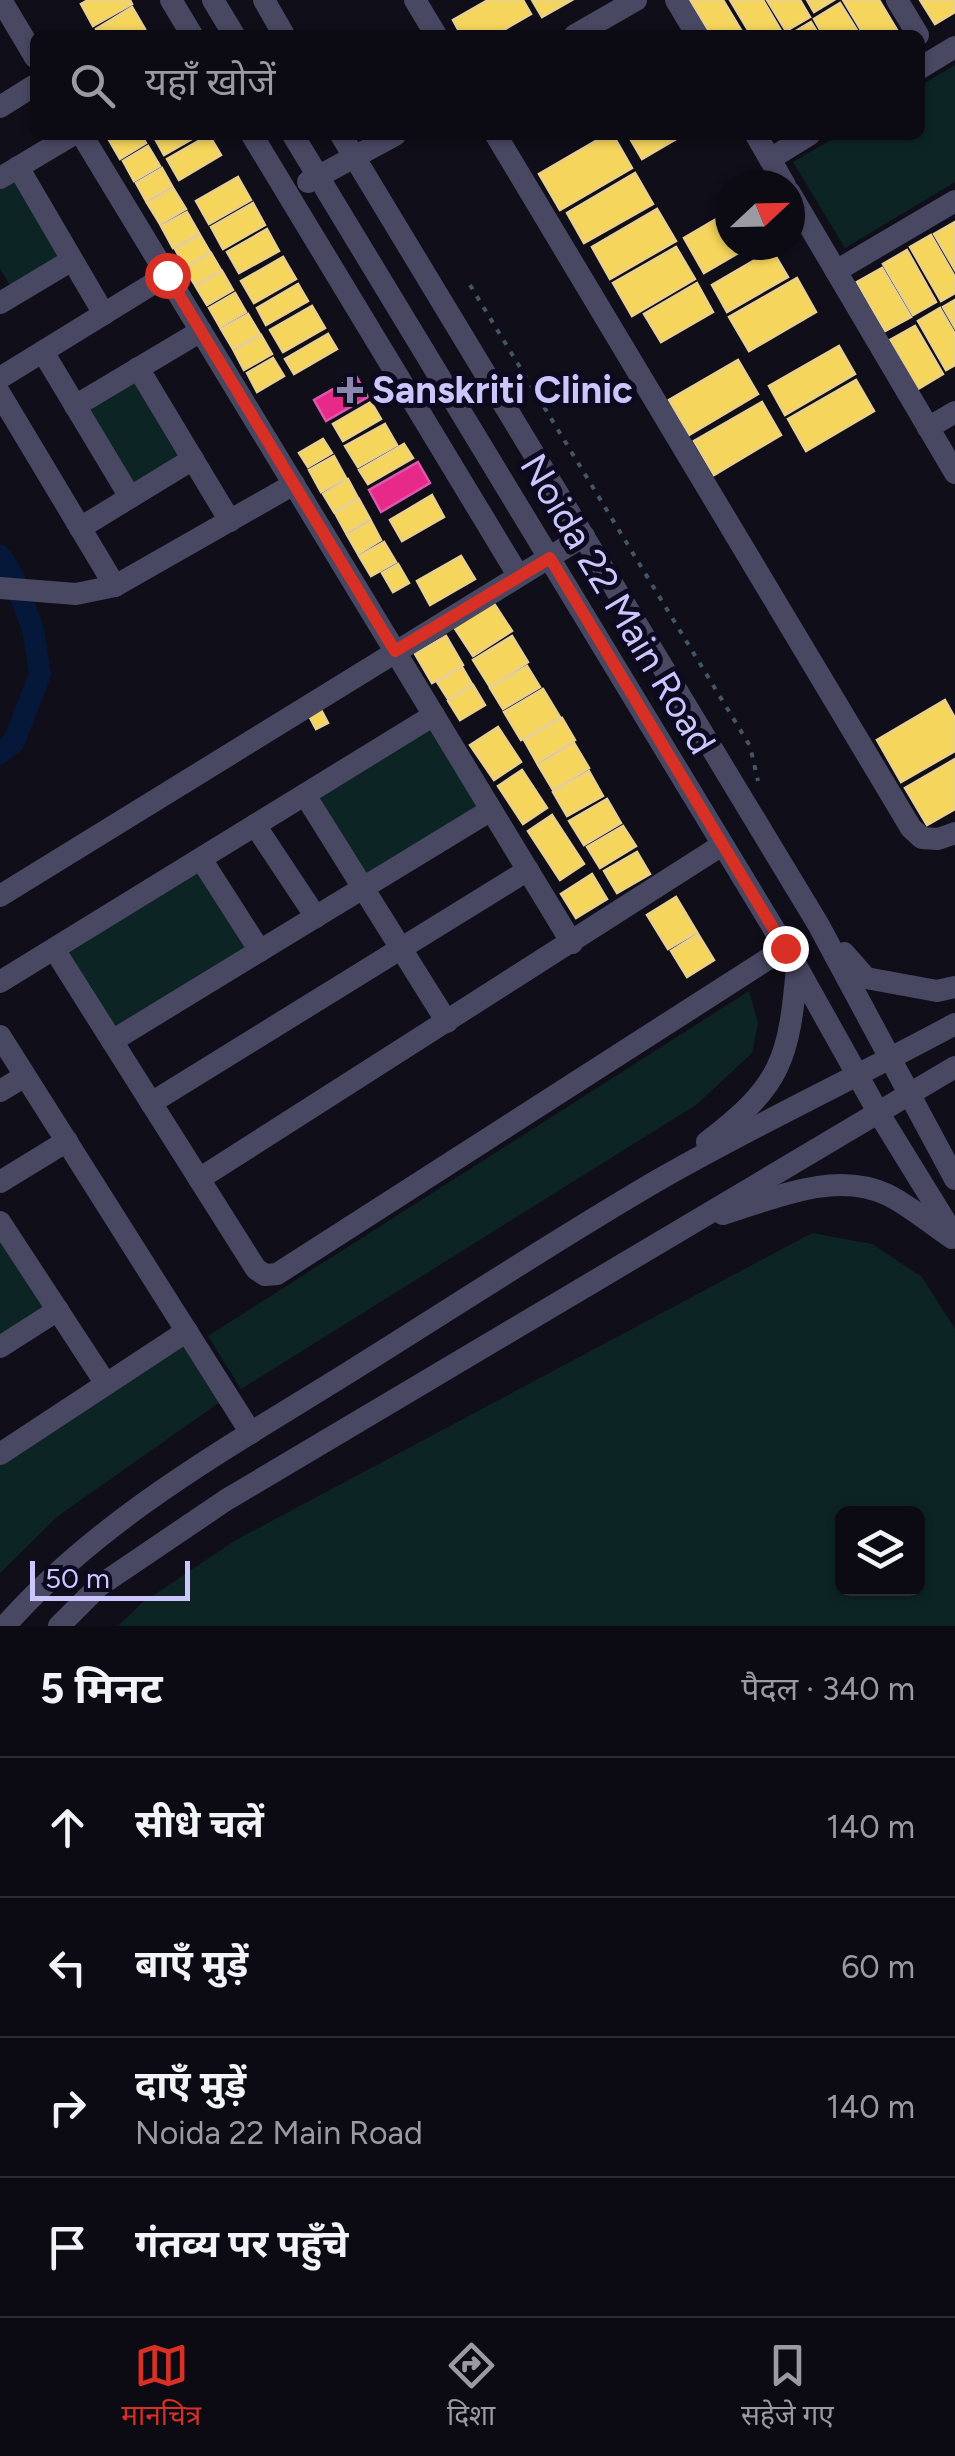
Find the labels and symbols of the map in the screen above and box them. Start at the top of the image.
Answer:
north arrow [715,170,805,260]
route start [145,253,191,299]
place label: Sanskriti Clinic [372,367,633,413]
marker: Sanskriti Clinic [337,377,363,403]
street label: Noida 22 Main Road [510,446,726,762]
route end [763,926,809,972]
scale bar [30,1556,190,1600]

